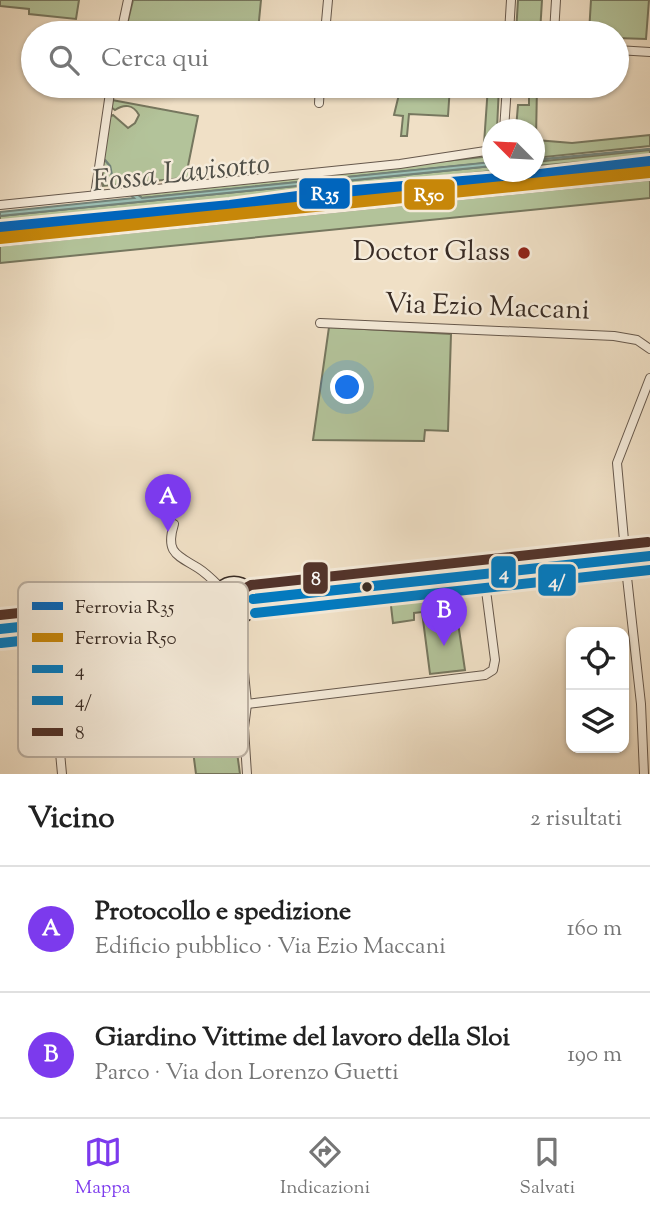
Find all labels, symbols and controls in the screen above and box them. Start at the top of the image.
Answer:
search box [21,21,629,98]
icon: search [45,41,83,79]
text: Cerca qui [101,41,209,78]
north arrow [482,119,545,182]
water label: Fossa Lavisotto [90,143,272,205]
line badge: R35 [298,177,351,210]
line badge: R50 [403,178,456,211]
text: R35 [311,182,339,209]
text: R50 [414,183,444,210]
place label: Doctor Glass [353,233,510,273]
marker: Doctor Glass [516,245,532,261]
street label: Via Ezio Maccani [384,284,590,332]
your location [330,370,364,404]
pin: A [145,474,191,532]
line badge: 4 [490,555,517,589]
line badge: 8 [302,561,329,595]
text: 4 [498,561,509,588]
line badge: 4/ [537,563,577,597]
text: 8 [311,567,321,594]
text: 4/ [548,569,566,596]
unlabelled marker [360,580,374,594]
legend [18,582,248,757]
pin: B [421,588,467,646]
text: Ferrovia R35 [75,595,175,622]
text: Ferrovia R50 [75,626,177,653]
map controls [566,627,629,753]
button: locate [566,627,629,690]
text: 4 [75,658,85,685]
text: 4/ [75,689,92,716]
button: layers [566,690,629,753]
text: 8 [75,721,85,748]
text: Vicino [28,798,115,841]
text: 2 risultati [530,803,622,836]
text: Protocollo e spedizione [95,894,351,931]
text: A [42,913,60,946]
text: 160 m [567,913,622,946]
text: Edificio pubblico · Via Ezio Maccani [95,931,446,964]
text: Giardino Vittime del lavoro della Sloi [95,1020,510,1057]
text: B [44,1039,58,1072]
text: 190 m [567,1039,622,1072]
text: Parco · Via don Lorenzo Guetti [95,1057,399,1090]
tab: Mappa [75,1133,130,1202]
tab: Indicazioni [280,1133,370,1202]
tab: Salvati [520,1133,575,1202]

